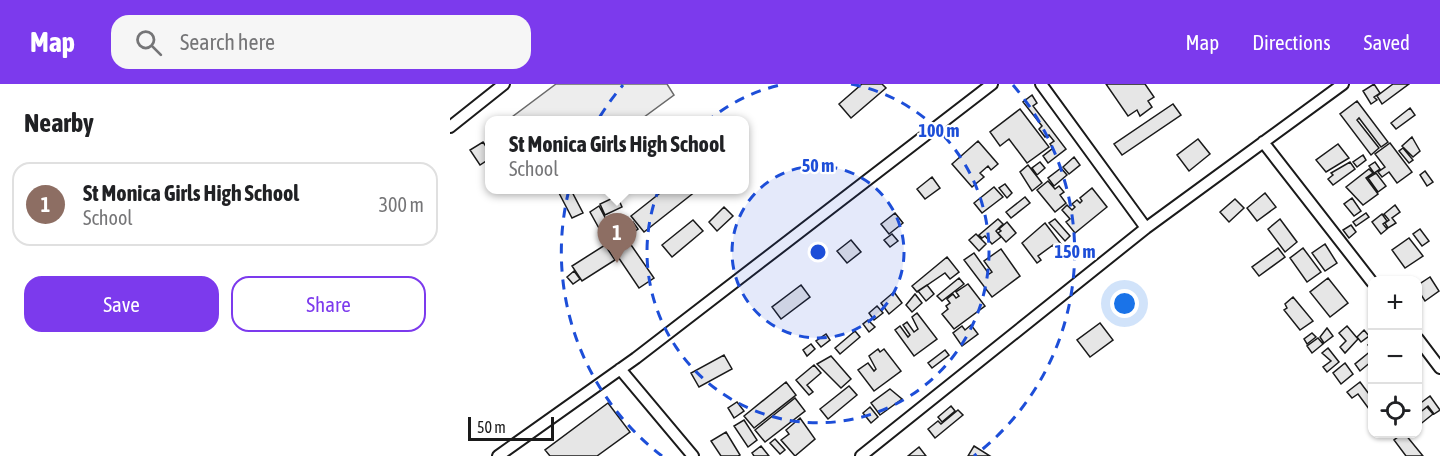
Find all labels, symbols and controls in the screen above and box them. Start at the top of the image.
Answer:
search box [111,15,531,69]
text: Map [30,26,75,58]
icon: search [132,26,165,59]
text: Search here [180,29,275,55]
text: Map [1185,30,1219,54]
text: Directions [1252,30,1331,54]
text: Saved [1364,30,1410,54]
text: Nearby [24,108,94,138]
popup [485,116,749,194]
text: 100 m [919,120,959,141]
text: St Monica Girls High School [509,131,725,157]
text: 50 m [802,155,834,176]
text: School [509,157,559,180]
text: St Monica Girls High School [83,180,299,206]
text: 1 [41,193,50,216]
text: 300 m [379,193,424,216]
text: School [83,206,133,229]
pin: 1 [598,214,636,263]
text: 150 m [1055,241,1095,262]
centre of rings [808,242,828,262]
button: Save [24,276,219,332]
button: Share [231,276,426,332]
map controls [1368,276,1422,438]
button: + [1368,276,1422,330]
your location [1110,289,1139,318]
button: − [1368,330,1422,384]
button: locate [1368,384,1422,438]
scale bar [468,414,554,442]
text: 50 m [477,418,506,436]

